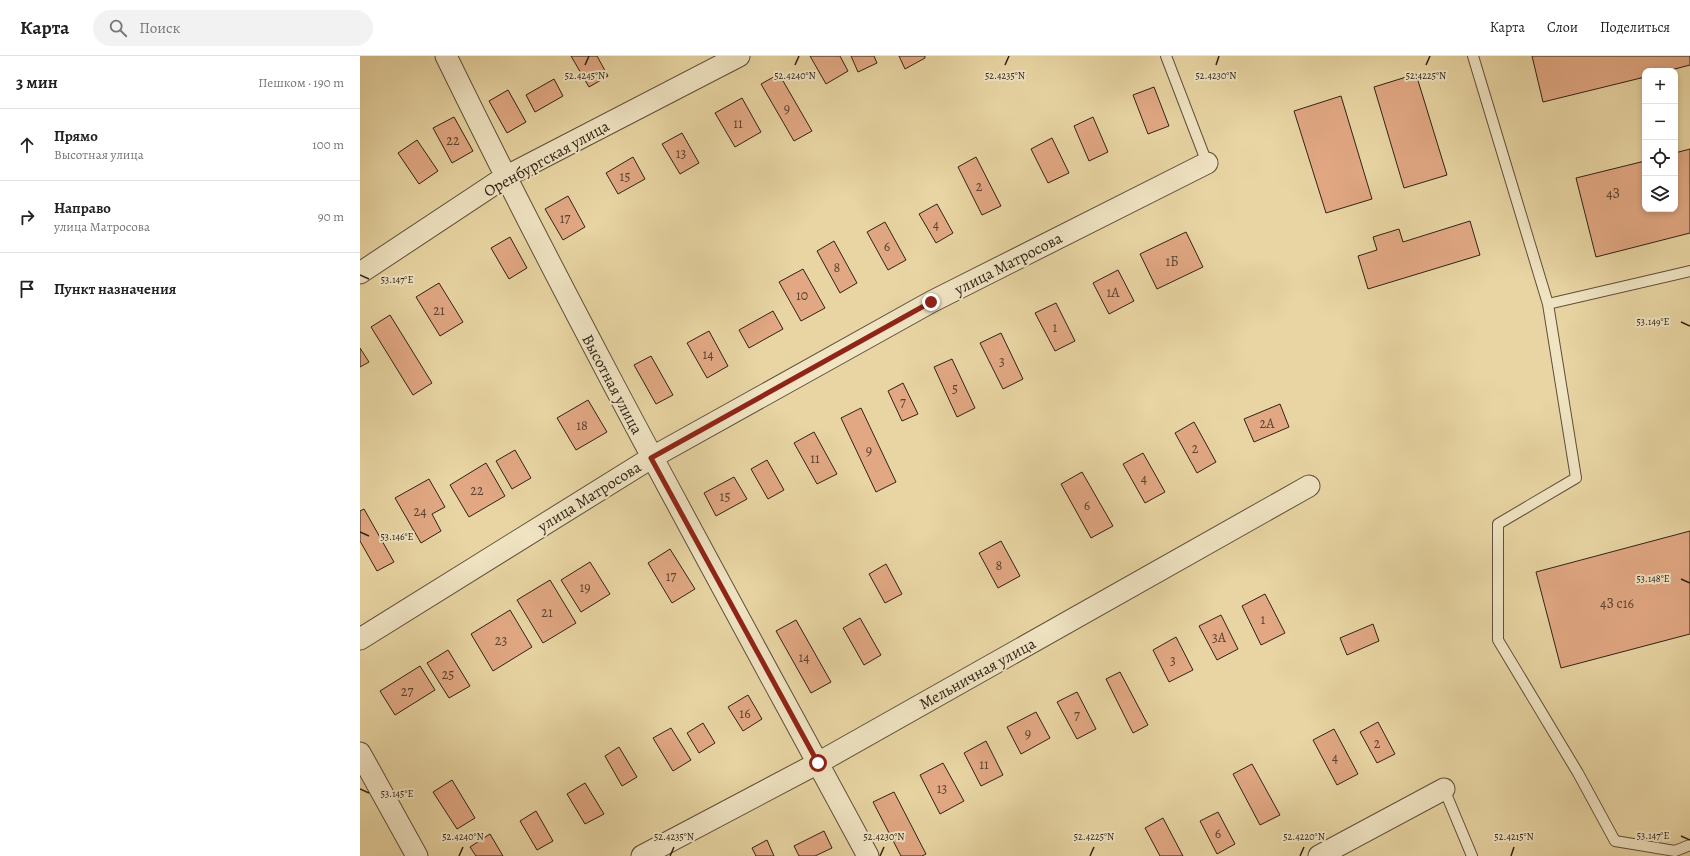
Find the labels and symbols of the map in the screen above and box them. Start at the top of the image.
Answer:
text: 52.4245°N [565,69,605,82]
text: 52.4240°N [774,69,816,82]
text: 52.4235°N [985,69,1025,82]
text: 52.4230°N [1195,69,1237,82]
text: 52.4225°N [1406,69,1446,82]
house number: 9 [784,99,790,118]
house number: 11 [733,114,743,133]
street label: Оренбургская улица [480,115,614,203]
house number: 22 [446,131,460,150]
house number: 13 [676,144,686,163]
house number: 15 [620,167,630,186]
house number: 2 [976,177,983,196]
house number: 4З [1606,184,1620,203]
house number: 17 [560,209,570,228]
house number: 4 [933,215,939,234]
street label: улица Матросова [950,227,1067,301]
house number: 6 [884,237,890,256]
house number: 1Б [1165,252,1179,271]
house number: 8 [834,258,841,277]
text: 53.147°E [381,273,413,286]
house number: 1А [1107,283,1120,302]
house number: 10 [796,286,808,305]
route end [922,293,940,311]
house number: 21 [433,301,445,320]
text: 53.149°E [1637,315,1670,328]
house number: 1 [1053,318,1058,337]
street label: Высотная улица [576,331,648,439]
house number: 14 [702,345,714,364]
house number: 3 [999,352,1005,371]
house number: 5 [952,379,958,398]
house number: 7 [900,393,906,412]
house number: 2А [1260,414,1275,433]
house number: 18 [576,416,588,435]
house number: 2 [1192,439,1199,458]
house number: 9 [866,441,872,460]
house number: 11 [810,449,820,468]
street label: улица Матросова [533,456,646,538]
house number: 4 [1141,469,1147,488]
house number: 22 [470,481,484,500]
house number: 15 [720,487,730,506]
house number: 6 [1084,496,1090,515]
house number: 24 [414,502,427,521]
text: 53.146°E [380,530,414,543]
house number: 8 [996,556,1003,575]
house number: 17 [666,567,676,586]
text: 53.148°E [1636,572,1670,585]
house number: 19 [579,578,591,597]
house number: 4З с16 [1600,594,1634,613]
house number: 21 [541,603,553,622]
house number: 1 [1261,610,1266,629]
house number: 3А [1212,628,1227,647]
house number: 23 [495,631,507,650]
street label: Мельничная улица [915,632,1040,715]
house number: 14 [798,648,810,667]
house number: 3 [1170,651,1176,670]
house number: 25 [442,665,454,684]
house number: 27 [401,682,413,701]
house number: 16 [739,704,751,723]
house number: 7 [1074,706,1080,725]
house number: 9 [1025,724,1031,743]
house number: 2 [1374,734,1381,753]
house number: 4 [1332,748,1338,767]
route start [809,754,827,772]
house number: 11 [979,755,989,774]
house number: 13 [937,779,947,798]
text: 53.145°E [381,787,413,800]
house number: 6 [1215,824,1221,843]
text: 53.147°E [1637,829,1669,842]
text: 52.4240°N [442,830,484,843]
text: 52.4235°N [654,830,694,843]
text: 52.4230°N [863,830,905,843]
text: 52.4225°N [1074,830,1114,843]
text: 52.4220°N [1283,830,1325,843]
text: 52.4215°N [1494,830,1534,843]

